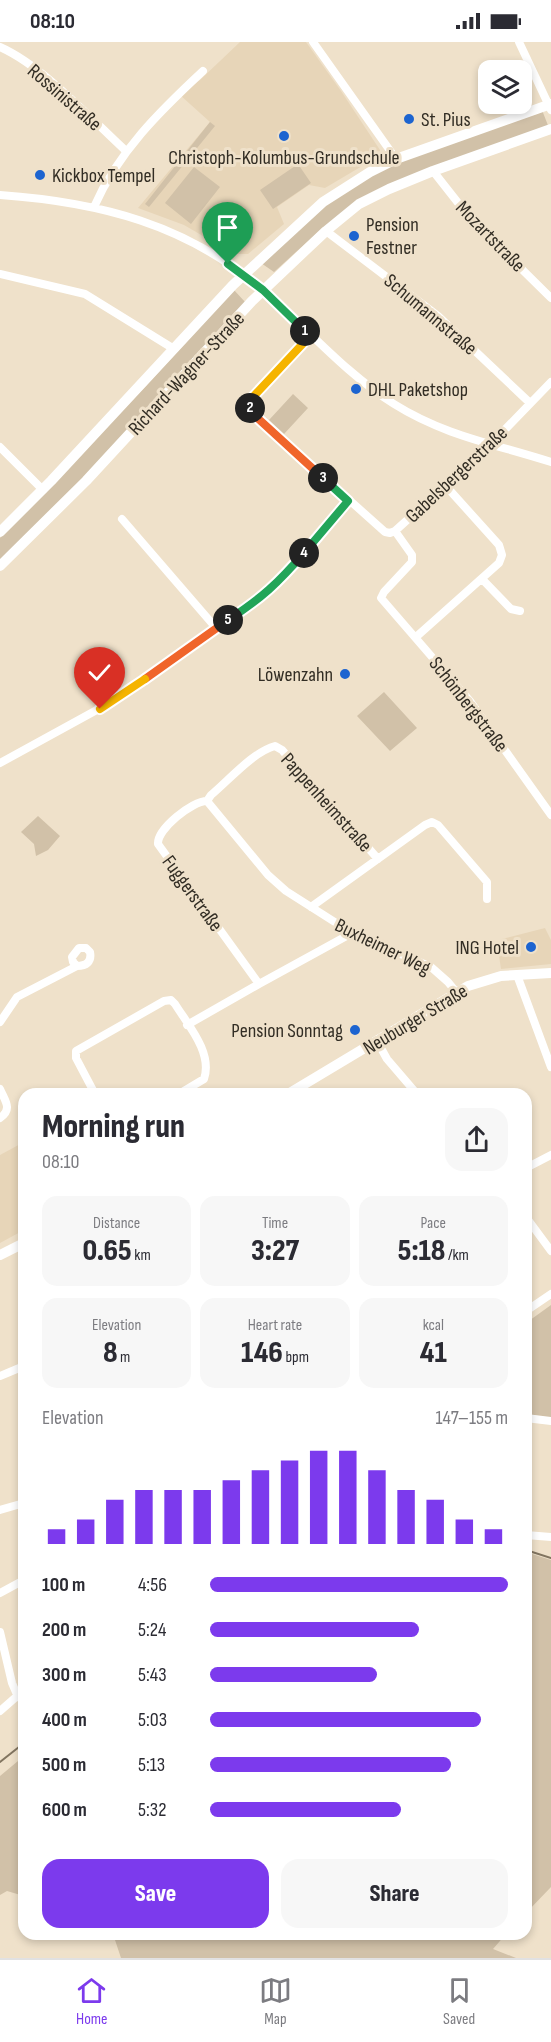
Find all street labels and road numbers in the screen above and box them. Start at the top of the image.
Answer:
street label: Rossinistraße [22,59,106,136]
street label: Mozartstraße [450,196,530,277]
street label: Schumannstraße [379,269,482,361]
street label: Richard-Wagner-Straße [124,307,250,440]
street label: Gabelsbergerstraße [401,421,513,528]
street label: Schönbergstraße [424,652,513,757]
street label: Pappenheimstraße [276,748,377,857]
street label: Fuggerstraße [157,851,228,936]
street label: Buxheimer Weg [331,913,434,980]
street label: Neuburger Straße [359,979,472,1060]

